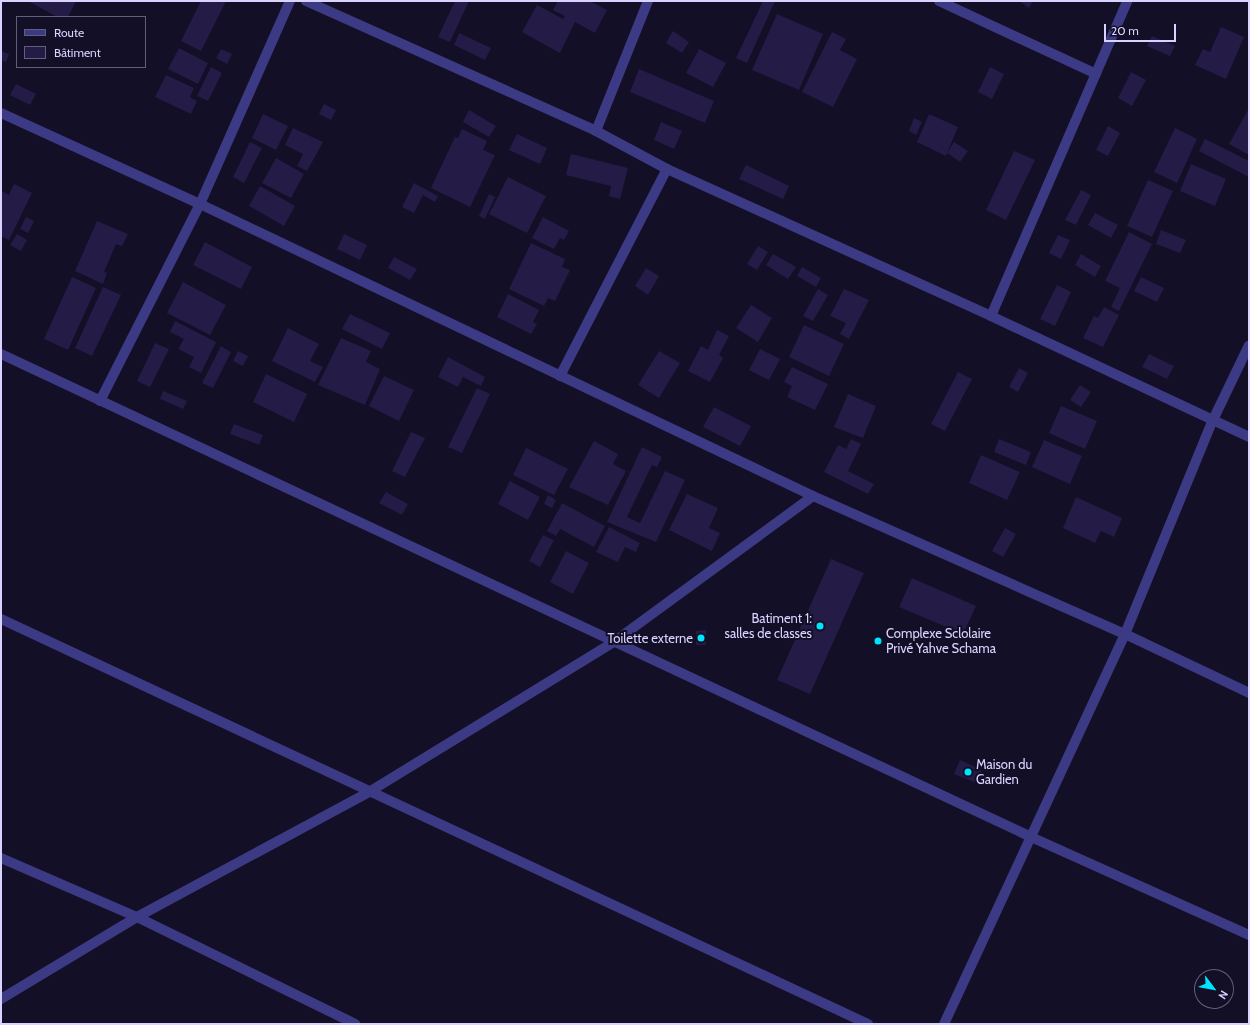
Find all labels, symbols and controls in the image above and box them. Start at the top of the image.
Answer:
legend [16,16,146,68]
scale bar [1106,16,1178,42]
text: 20 m [1111,23,1139,38]
text: Route [54,25,84,40]
text: Bâtiment [54,45,101,60]
place label: Batiment 1: salles de classes [725,611,812,642]
marker: Batiment 1: salles de classes [815,621,825,631]
place label: Complexe Sclolaire Privé Yahve Schama [886,626,996,657]
place label: Toilette externe [607,630,693,646]
marker: Toilette externe [696,633,706,643]
marker: Complexe Sclolaire Privé Yahve Schama [873,636,883,646]
place label: Maison du Gardien [976,757,1032,788]
marker: Maison du Gardien [963,767,973,777]
north arrow [1194,969,1234,1009]
text: N [1215,988,1231,1002]

